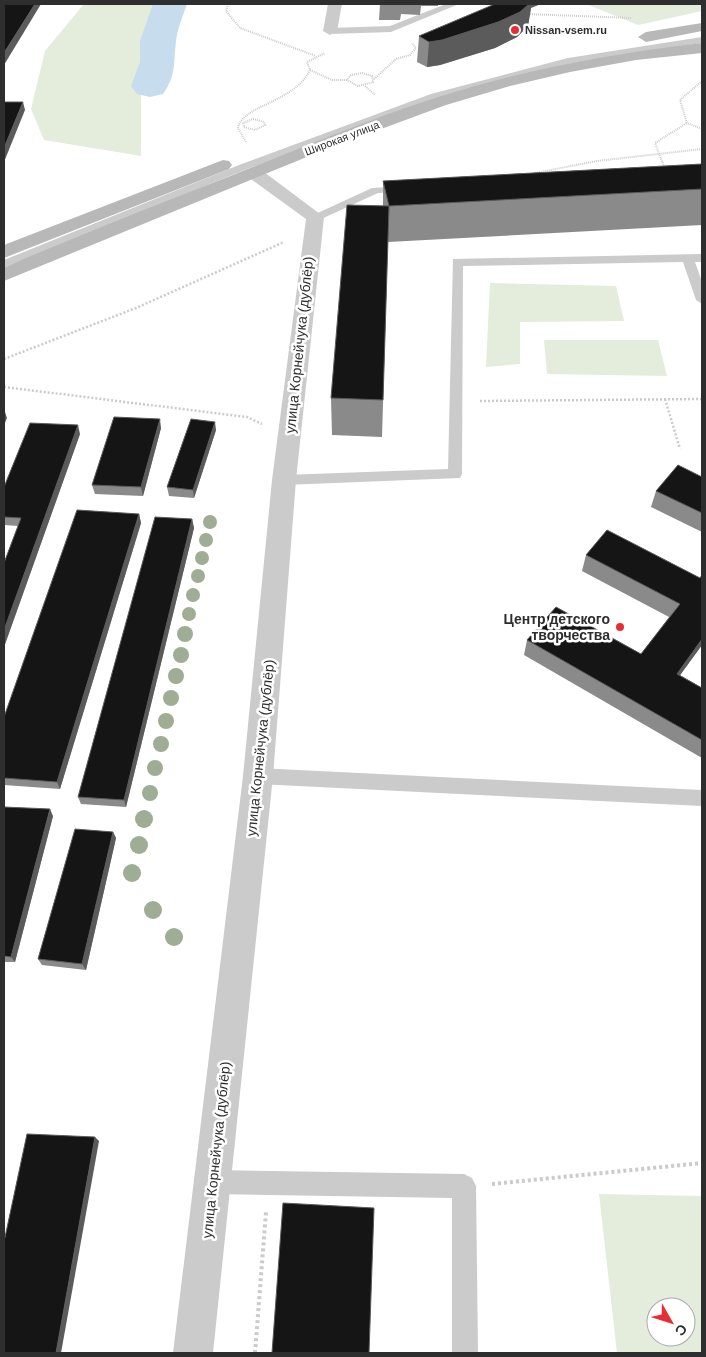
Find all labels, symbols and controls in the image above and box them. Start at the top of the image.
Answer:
marker: Nissan-vsem.ru [509,24,521,36]
place label: Nissan-vsem.ru [525,24,607,36]
street label: Широкая улица [303,118,382,158]
street label: улица Корнейчука (дублёр) [282,256,316,434]
place label: Центр детского творчества [504,611,610,643]
marker: Центр детского творчества [614,621,626,633]
street label: улица Корнейчука (дублёр) [243,659,277,837]
street label: улица Корнейчука (дублёр) [199,1061,233,1239]
north arrow [646,1297,696,1347]
text: С [672,1321,691,1339]

